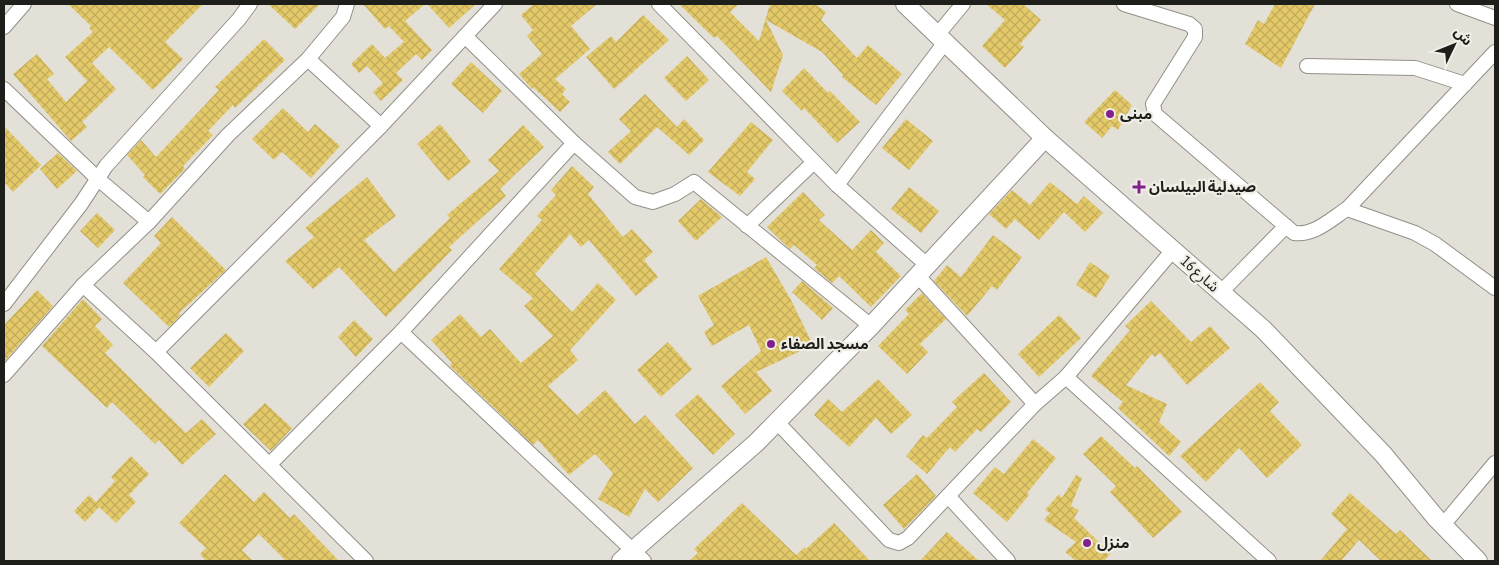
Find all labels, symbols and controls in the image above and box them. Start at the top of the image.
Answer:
north arrow [1429,20,1479,70]
text: ش [1451,24,1476,49]
place label: مبنى [1120,105,1152,123]
marker: مبنى [1104,108,1116,120]
place label: صيدلية البيلسان [1149,178,1256,195]
marker: صيدلية البيلسان [1133,181,1145,193]
street label: شارع 16 [1175,252,1223,298]
place label: مسجد الصفاء [781,335,869,352]
marker: مسجد الصفاء [765,338,777,350]
place label: منزل [1097,534,1129,552]
marker: منزل [1081,537,1093,549]

